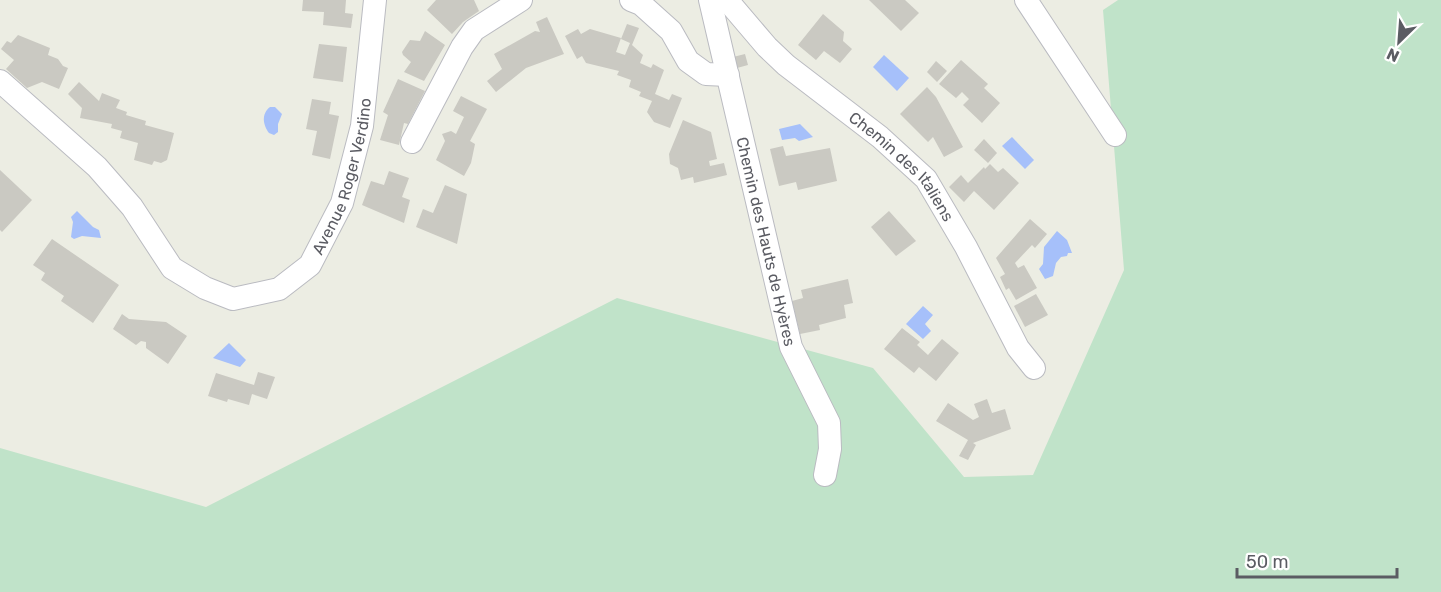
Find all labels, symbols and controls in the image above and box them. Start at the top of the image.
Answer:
north arrow [1369,12,1429,72]
text: N [1384,44,1402,66]
street label: Avenue Roger Verdino [308,97,375,258]
street label: Chemin des Italiens [845,108,958,225]
street label: Chemin des Hauts de Hyères [732,135,800,348]
scale bar [1237,541,1398,579]
text: 50 m [1246,551,1289,573]

